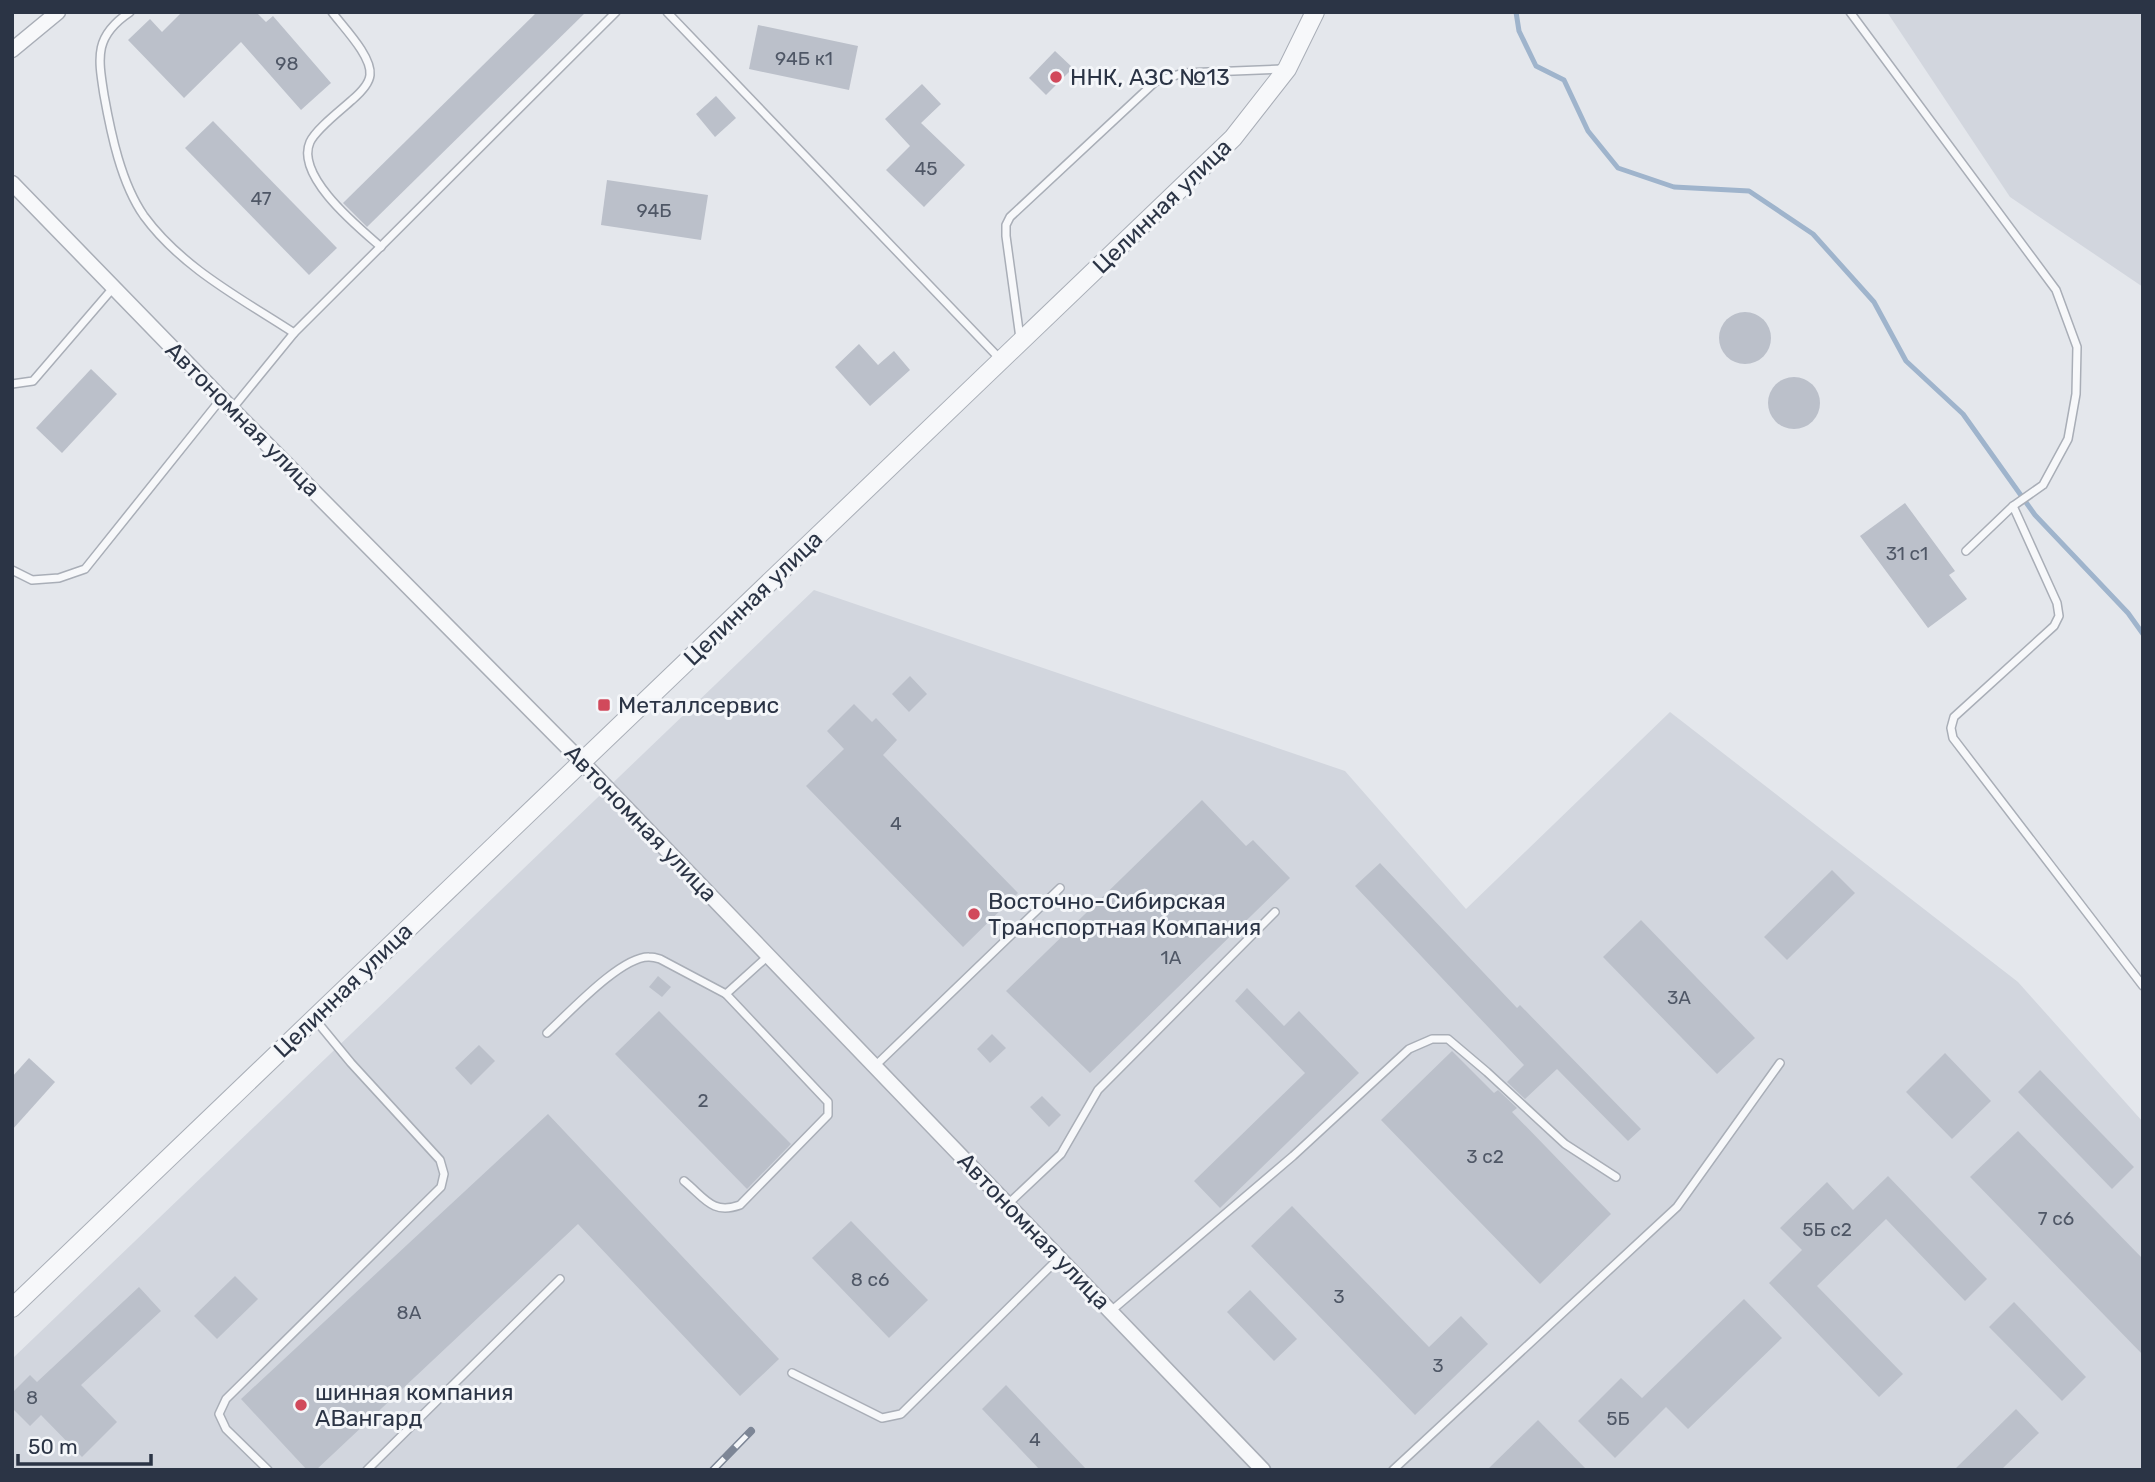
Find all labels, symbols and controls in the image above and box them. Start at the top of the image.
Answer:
house number: 94Б к1 [775,47,833,70]
house number: 98 [275,52,299,75]
place label: ННК, АЗС №13 [1070,63,1230,91]
marker: ННК, АЗС №13 [1048,69,1064,85]
street label: Целинная улица [1087,133,1237,279]
house number: 45 [914,157,938,180]
house number: 47 [250,187,272,210]
house number: 94Б [637,199,671,222]
street label: Автономная улица [160,336,326,502]
street label: Целинная улица [678,525,828,671]
house number: 31 с1 [1886,542,1928,565]
place label: Металлсервис [618,691,779,719]
marker: Металлсервис [596,697,612,713]
street label: Автономная улица [559,739,723,907]
house number: 4 [890,812,902,835]
place label: Восточно-Сибирская Транспортная Компания [988,887,1261,941]
marker: Восточно-Сибирская Транспортная Компания [966,906,982,922]
street label: Целинная улица [268,917,418,1063]
house number: 1А [1161,946,1182,969]
house number: 3А [1667,986,1691,1009]
house number: 2 [697,1089,709,1112]
house number: 3 с2 [1466,1145,1504,1168]
street label: Автономная улица [952,1147,1116,1315]
house number: 7 с6 [2038,1207,2074,1230]
house number: 5Б с2 [1802,1218,1852,1241]
house number: 8 с6 [851,1268,889,1291]
house number: 3 [1333,1285,1345,1308]
house number: 8А [397,1301,422,1324]
house number: 3 [1432,1354,1444,1377]
place label: шинная компания АВангард [315,1378,514,1432]
house number: 8 [26,1386,38,1409]
marker: шинная компания АВангард [293,1397,309,1413]
house number: 5Б [1606,1407,1630,1430]
scale bar [18,1422,150,1466]
house number: 4 [1029,1428,1041,1451]
text: 50 m [28,1434,78,1459]

